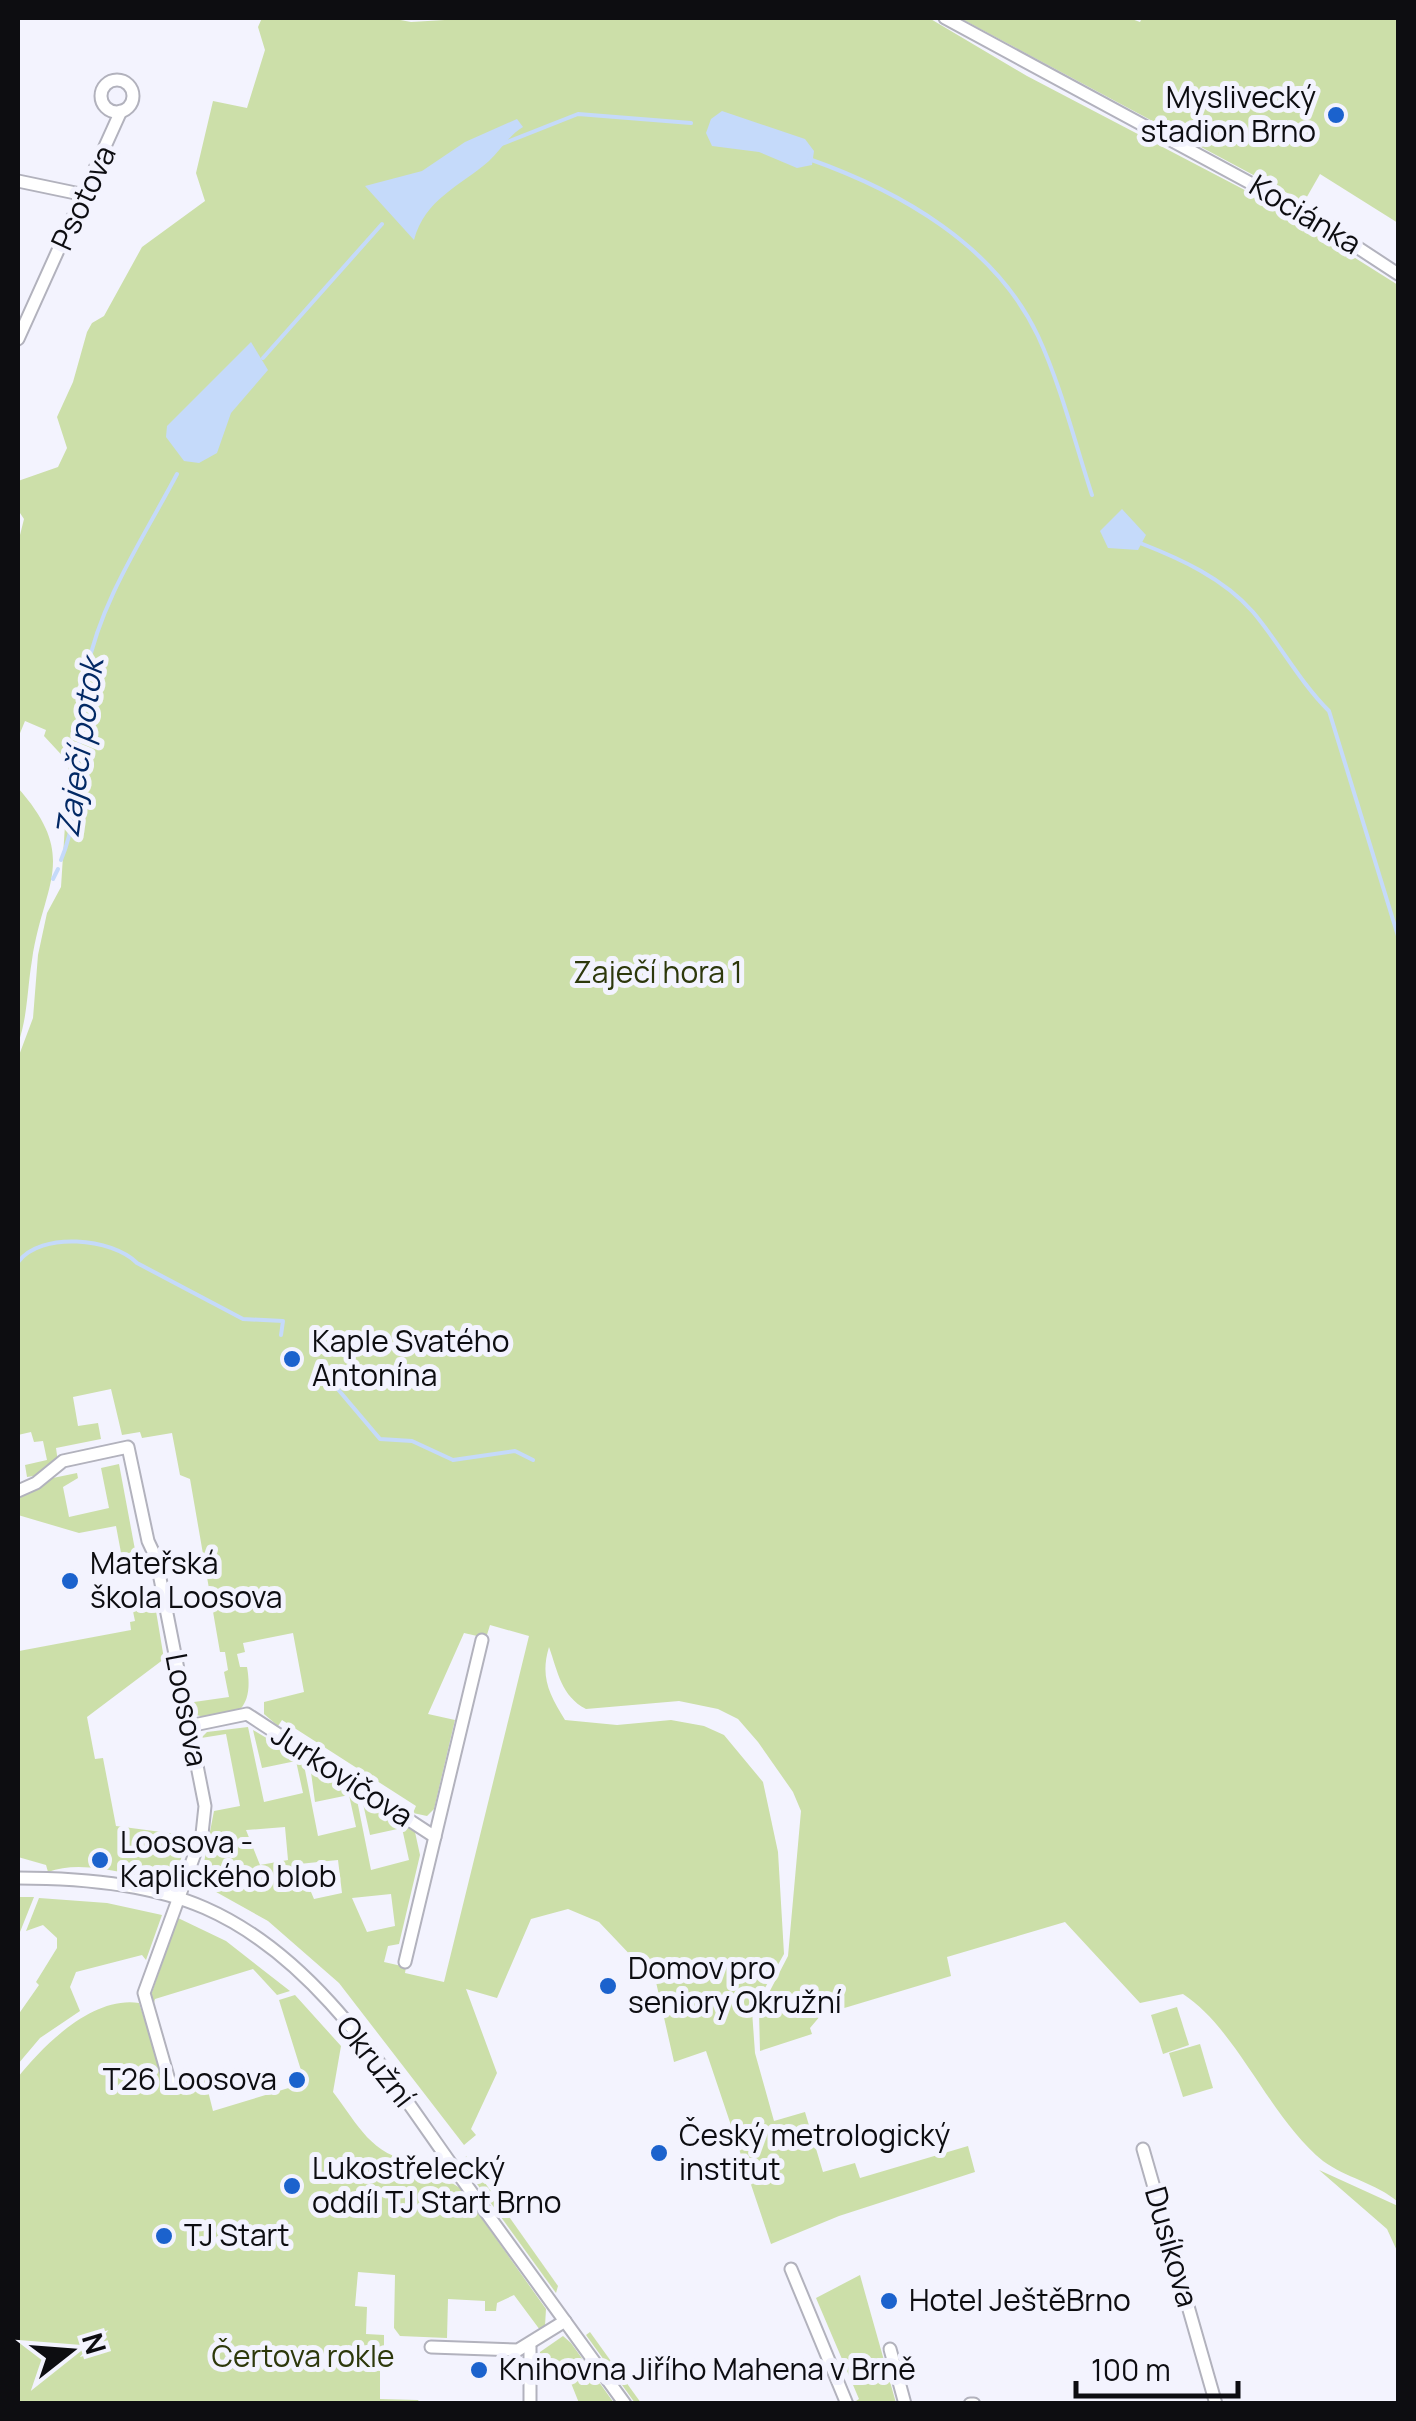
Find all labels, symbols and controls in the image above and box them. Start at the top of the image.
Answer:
place label: Myslivecký stadion Brno [1141,76,1316,151]
marker: Myslivecký stadion Brno [1325,104,1347,126]
street label: Psotova [41,138,125,256]
street label: Kociánka [1242,164,1369,263]
water label: Zaječí potok [45,652,114,840]
park label: Zaječí hora 1 [573,951,743,992]
place label: Kaple Svatého Antonína [312,1320,509,1395]
marker: Kaple Svatého Antonína [281,1348,303,1370]
place label: Mateřská škola Loosova [90,1542,282,1617]
marker: Mateřská škola Loosova [59,1570,81,1592]
street label: Loosova [156,1650,219,1770]
street label: Jurkovičova [264,1714,421,1836]
place label: Loosova - Kaplického blob [120,1821,337,1896]
marker: Loosova - Kaplického blob [89,1849,111,1871]
place label: Domov pro seniory Okružní [628,1947,842,2022]
marker: Domov pro seniory Okružní [597,1975,619,1997]
street label: Okružní [327,2007,425,2115]
place label: T26 Loosova [103,2058,277,2099]
marker: T26 Loosova [286,2069,308,2091]
place label: Český metrologický institut [679,2114,951,2189]
marker: Český metrologický institut [648,2142,670,2164]
place label: Lukostřelecký oddíl TJ Start Brno [312,2147,561,2222]
marker: Lukostřelecký oddíl TJ Start Brno [281,2175,303,2197]
street label: Dusíkova [1136,2182,1209,2312]
place label: TJ Start [184,2214,289,2255]
marker: TJ Start [153,2225,175,2247]
place label: Hotel JeštěBrno [909,2279,1131,2320]
marker: Hotel JeštěBrno [878,2290,900,2312]
north arrow [20,2301,120,2401]
text: N [74,2328,116,2359]
park label: Čertova rokle [211,2335,395,2376]
scale bar [1076,2336,1238,2398]
place label: Knihovna Jiřího Mahena v Brně [499,2348,916,2389]
text: 100 m [1091,2349,1171,2390]
marker: Knihovna Jiřího Mahena v Brně [468,2359,490,2381]

